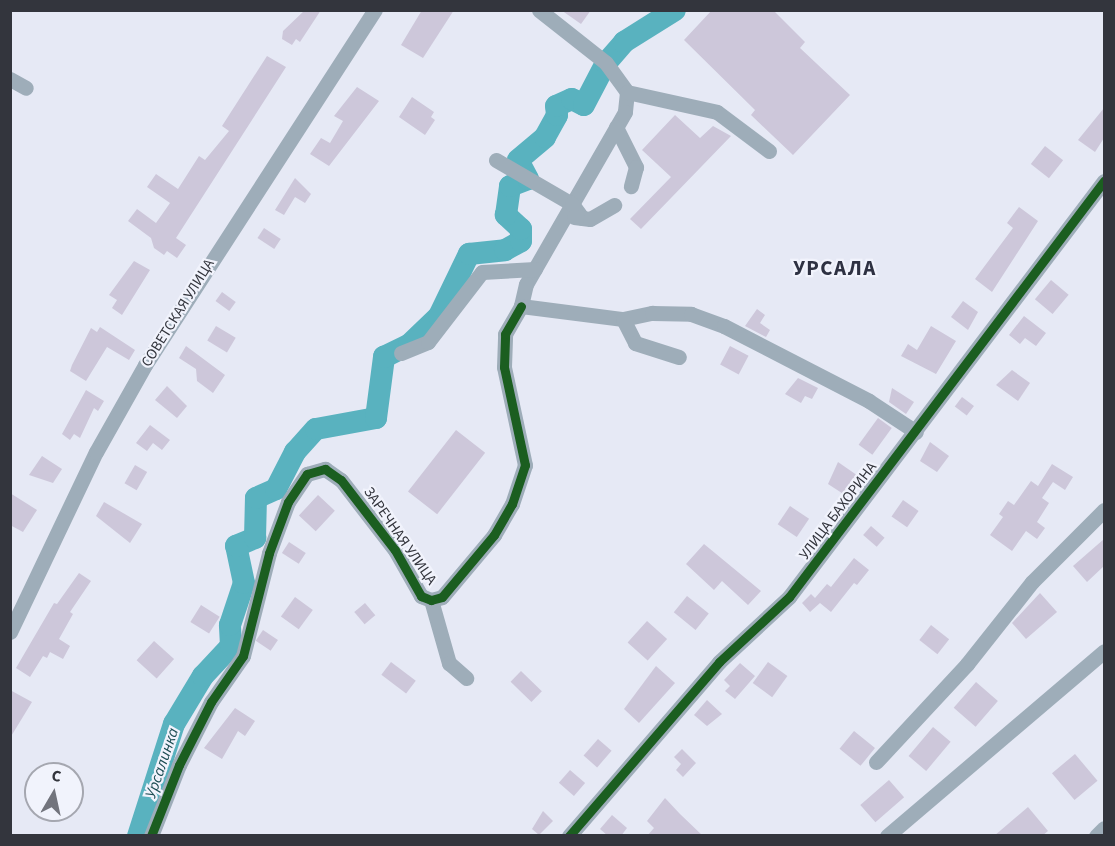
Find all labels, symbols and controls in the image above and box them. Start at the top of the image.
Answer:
district label: УРСАЛА [793,255,877,281]
street label: СОВЕТСКАЯ УЛИЦА [138,256,218,370]
street label: УЛИЦА БАХОРИНА [795,459,881,563]
street label: ЗАРЕЧНАЯ УЛИЦА [360,484,440,588]
water label: Урсалинка [141,725,183,801]
north arrow [24,762,84,822]
text: С [50,765,63,788]

